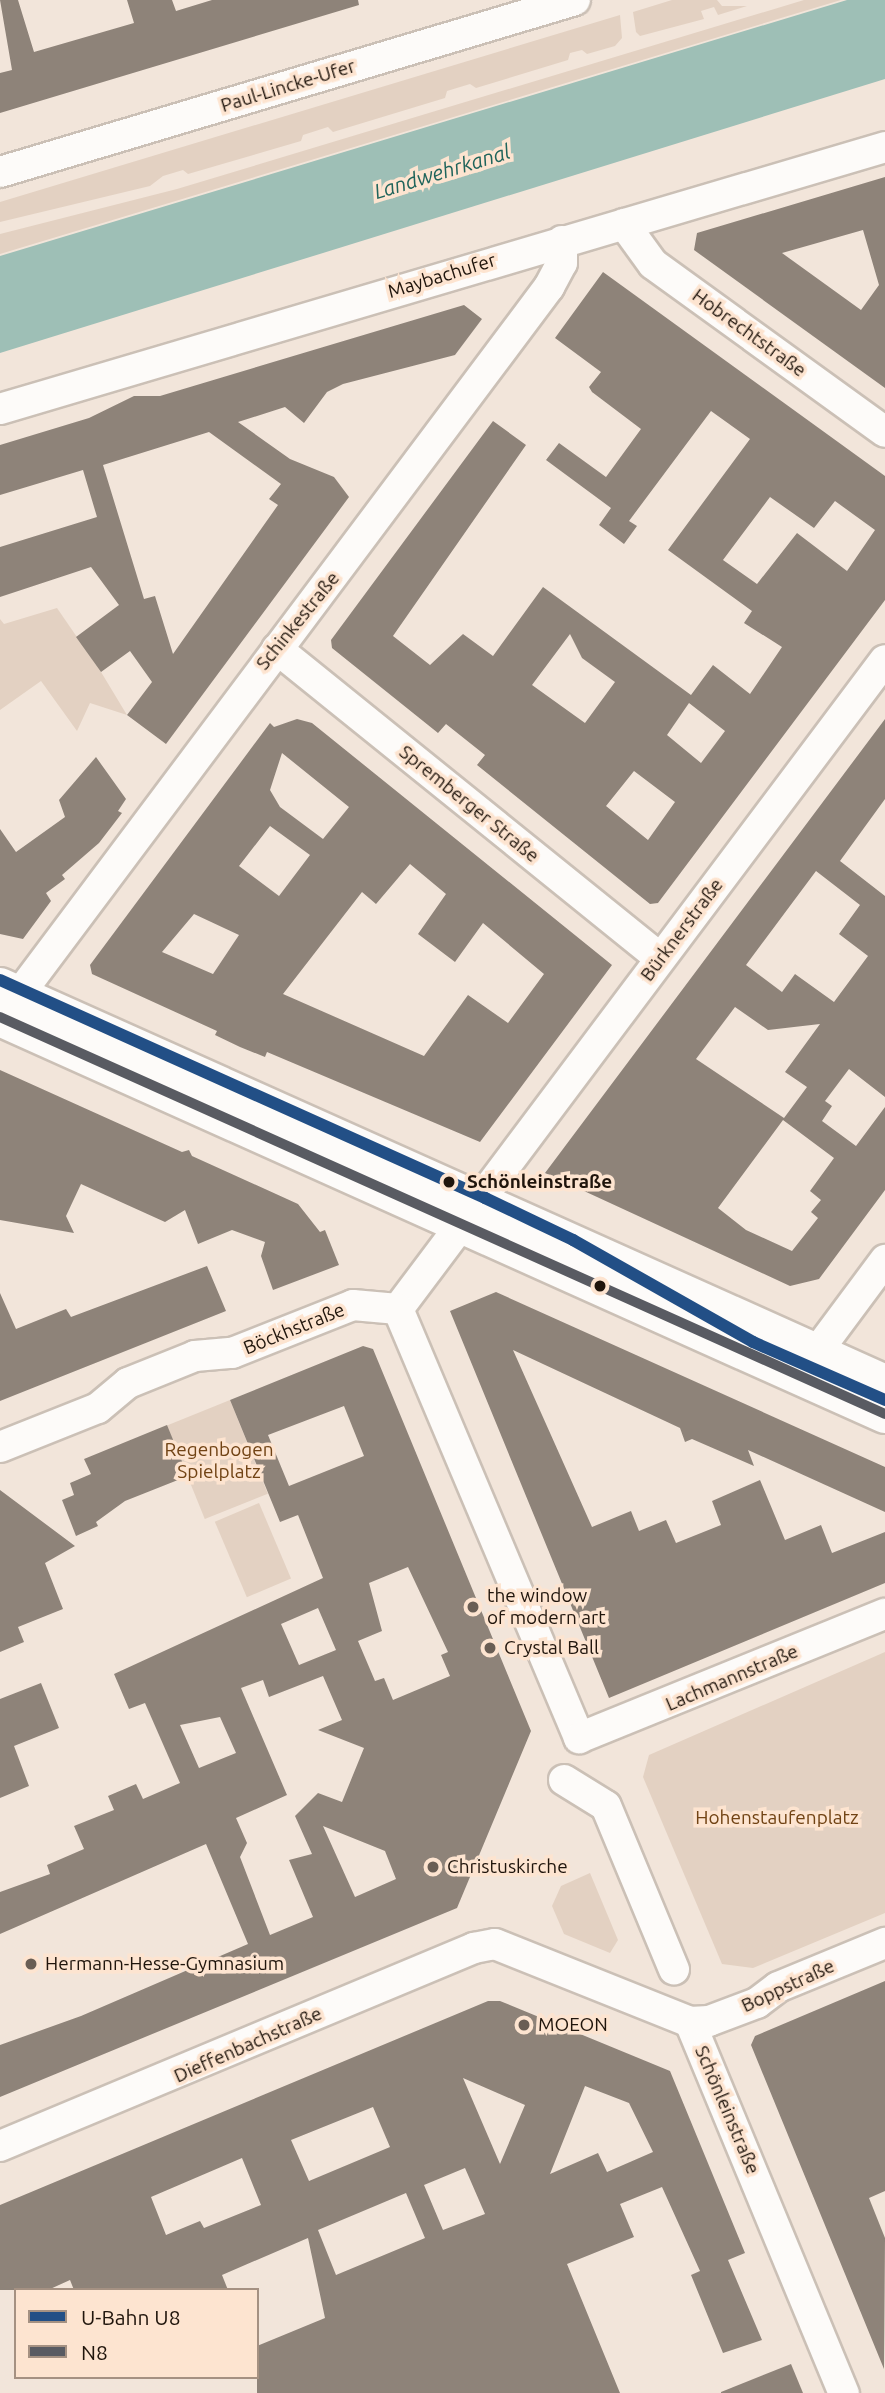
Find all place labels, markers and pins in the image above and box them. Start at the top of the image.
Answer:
marker: Schönleinstraße [437,1170,461,1194]
place label: Schönleinstraße [467,1171,612,1193]
unlabelled marker [593,1279,607,1293]
place label: the window of modern art [487,1585,606,1629]
marker: the window of modern art [465,1599,481,1615]
place label: Crystal Ball [504,1637,599,1659]
marker: Crystal Ball [482,1640,498,1656]
place label: Christuskirche [447,1856,568,1878]
marker: Christuskirche [425,1859,441,1875]
place label: Hermann-Hesse-Gymnasium [45,1953,284,1975]
marker: Hermann-Hesse-Gymnasium [23,1956,39,1972]
place label: MOEON [538,2014,608,2036]
marker: MOEON [516,2017,532,2033]

